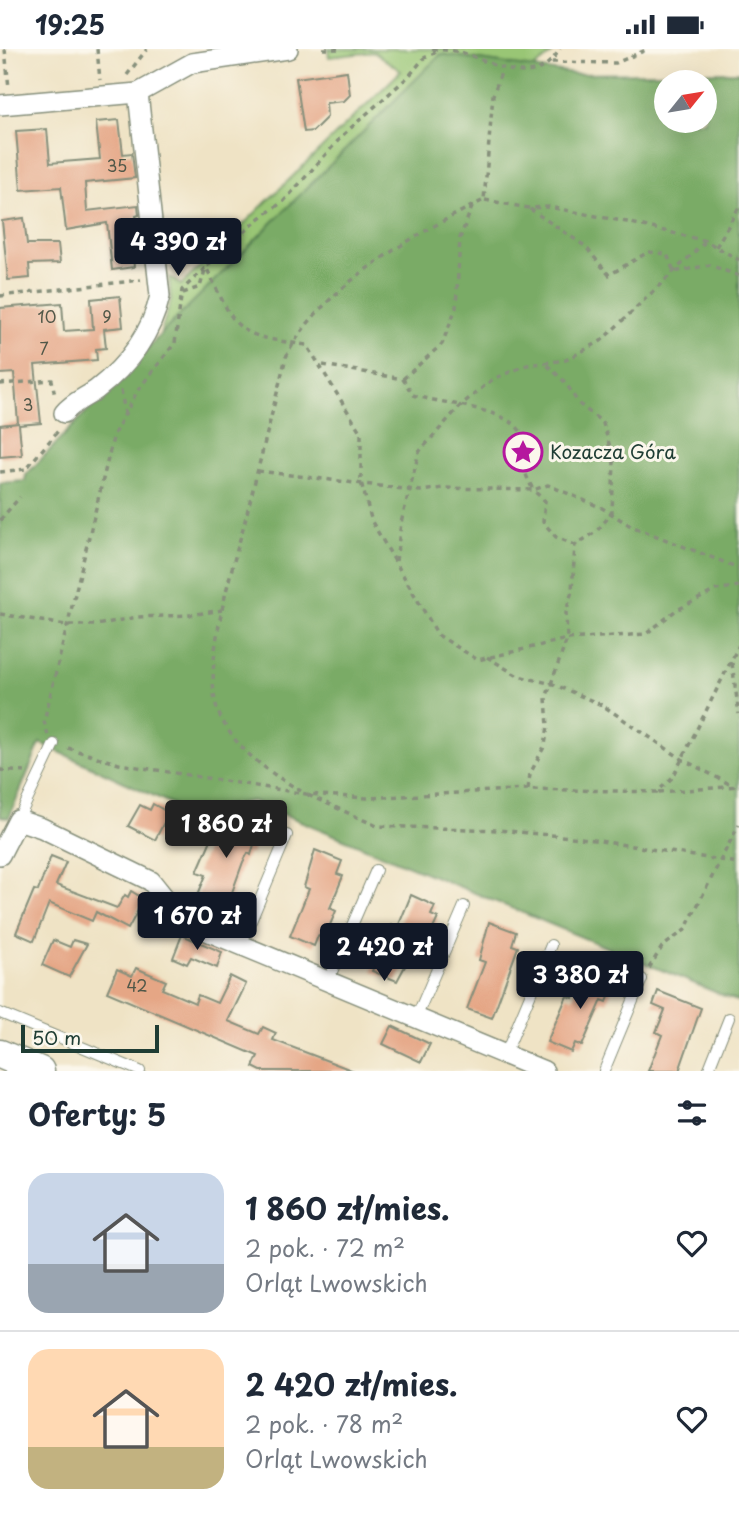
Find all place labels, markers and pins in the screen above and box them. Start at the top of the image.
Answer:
pin: 4 390 zł [106,219,250,278]
place icon: Kozacza Góra [502,431,544,473]
place label: Kozacza Góra [550,437,676,465]
pin: 1 860 zł [154,801,298,860]
pin: 1 670 zł [125,893,269,952]
pin: 2 420 zł [312,923,456,983]
pin: 3 380 zł [508,951,652,1011]

